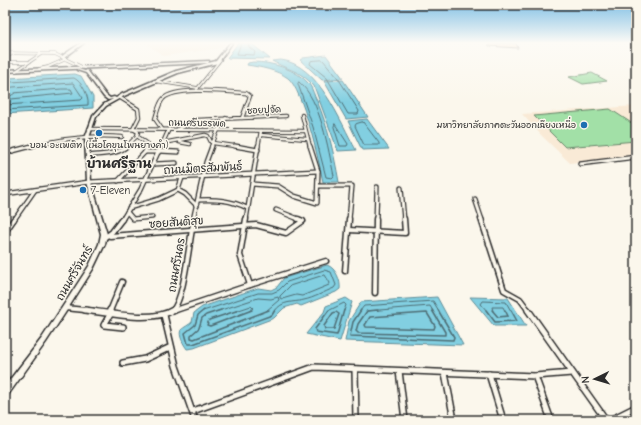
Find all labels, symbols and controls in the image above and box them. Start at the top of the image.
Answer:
street label: ซอยปูจัด [247,104,281,118]
place label: มหาวิทยาลัยภาคตะวันออกเฉียงเหนี่อ [436,116,576,130]
street label: ถนนศรีบรรพด [168,117,226,129]
marker: มหาวิทยาลัยภาคตะวันออกเฉียงเหนี่อ [579,120,589,130]
marker: บอน อะเพติท (เนื้อโคขุนโพนยางคำ) [94,128,104,138]
place label: บอน อะเพติท (เนื้อโคขุนโพนยางคำ) [29,137,169,152]
district label: บ้านศรีฐาน [86,155,152,173]
street label: ถนนมิตรสัมพันธ์ [163,158,243,177]
place label: 7-Eleven [91,184,130,197]
marker: 7-Eleven [78,185,88,195]
street label: ซอยสันติสุข [148,213,204,233]
street label: ถนนศรีนคร [164,237,188,293]
street label: ถนนศรีจันทร์ [52,242,96,303]
north arrow [575,359,615,399]
text: N [579,376,592,384]

